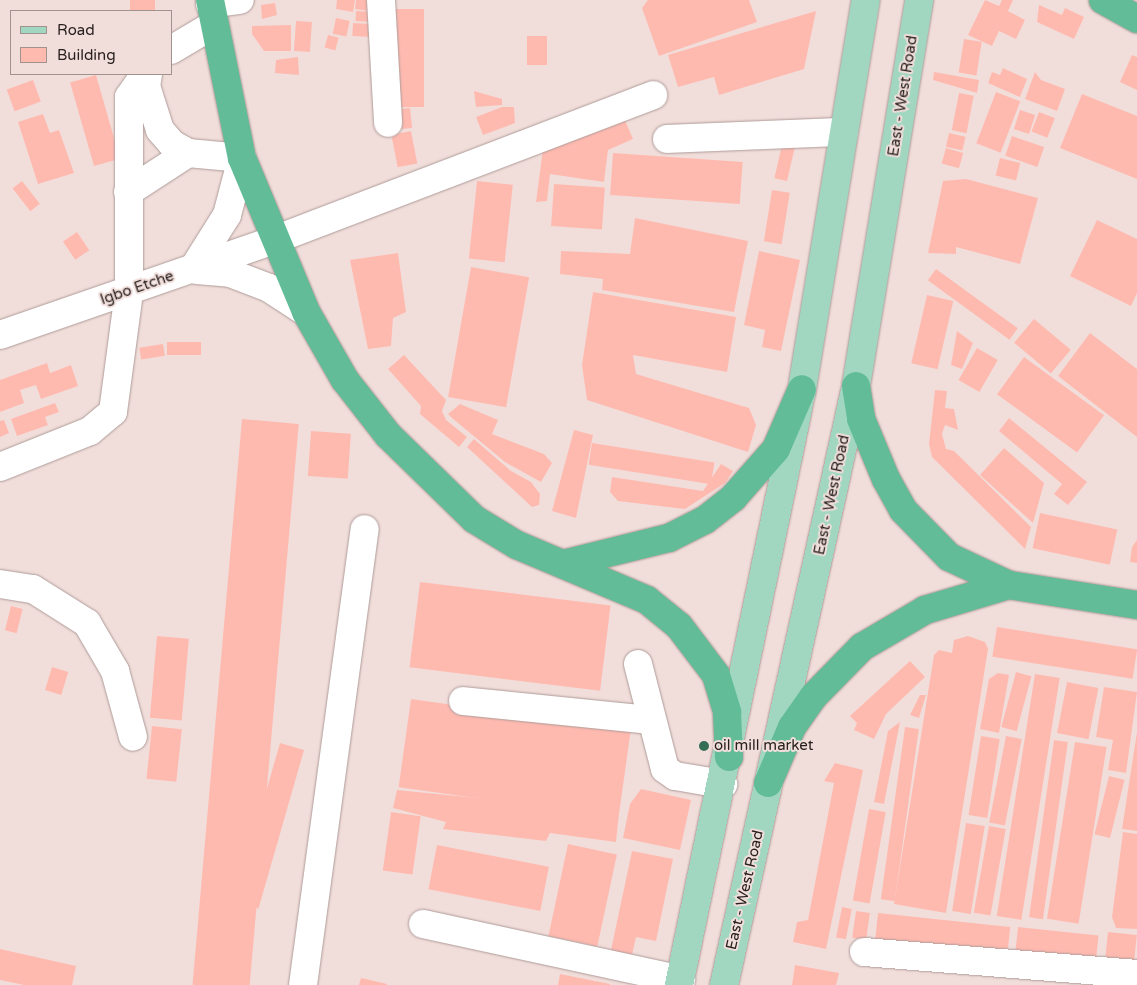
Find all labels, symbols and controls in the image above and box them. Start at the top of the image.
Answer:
legend [10,10,172,75]
text: Road [57,21,95,39]
street label: East - West Road [885,34,921,158]
text: Building [57,46,116,64]
street label: Igbo Etche [98,267,176,309]
street label: East - West Road [811,433,853,557]
place label: oil mill market [714,737,814,755]
marker: oil mill market [698,740,710,752]
street label: East - West Road [722,828,768,952]

